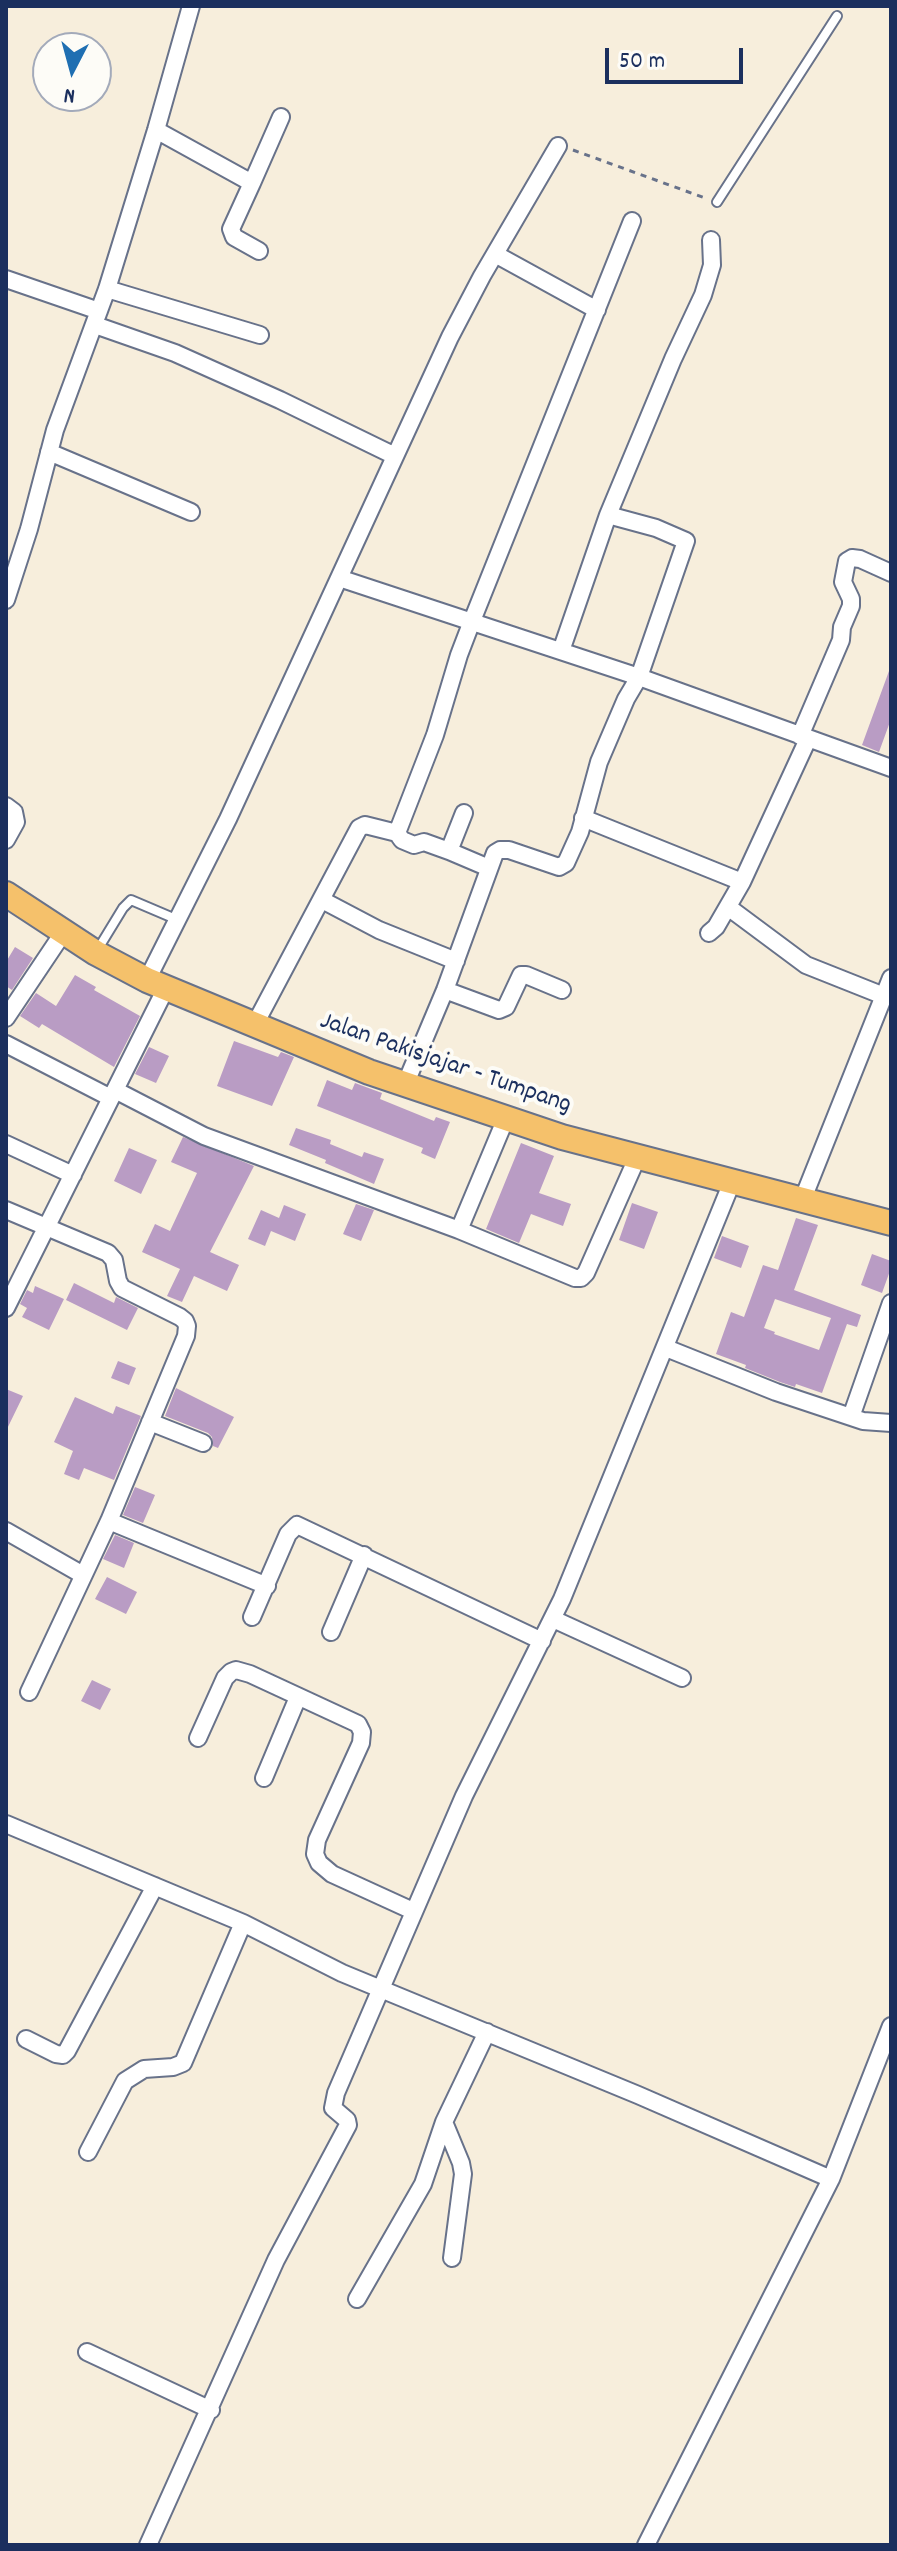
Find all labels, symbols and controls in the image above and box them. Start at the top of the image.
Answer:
north arrow [32,32,112,112]
scale bar [609,32,747,82]
text: 50 m [619,45,665,79]
text: N [63,78,77,110]
street label: Jalan Pakisjajar - Tumpang [315,1007,575,1123]

